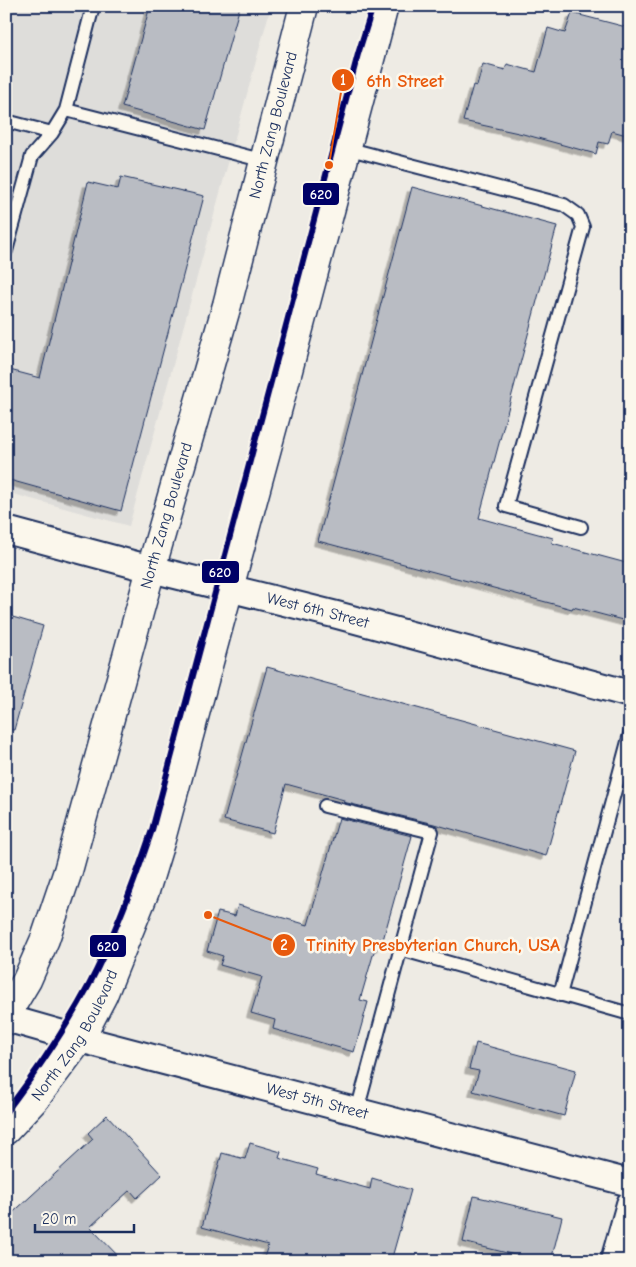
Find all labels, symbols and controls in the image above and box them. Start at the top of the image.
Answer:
street label: North Zang Boulevard [246,50,301,201]
callout: 6th Street [331,64,453,97]
text: 1 [340,71,346,89]
text: 6th Street [366,71,445,92]
line badge: 620 [302,182,340,206]
text: 620 [310,186,332,203]
street label: North Zang Boulevard [137,441,196,591]
line badge: 620 [201,560,240,584]
text: 620 [209,564,231,581]
street label: West 6th Street [265,589,371,632]
callout: Trinity Presbyterian Church, USA [271,929,570,962]
line badge: 620 [89,934,127,958]
text: Trinity Presbyterian Church, USA [306,935,560,956]
text: 2 [280,936,288,954]
text: 620 [97,938,119,955]
street label: North Zang Boulevard [28,967,121,1104]
street label: West 5th Street [264,1079,370,1123]
scale bar [35,1202,134,1234]
text: 20 m [42,1210,76,1228]

